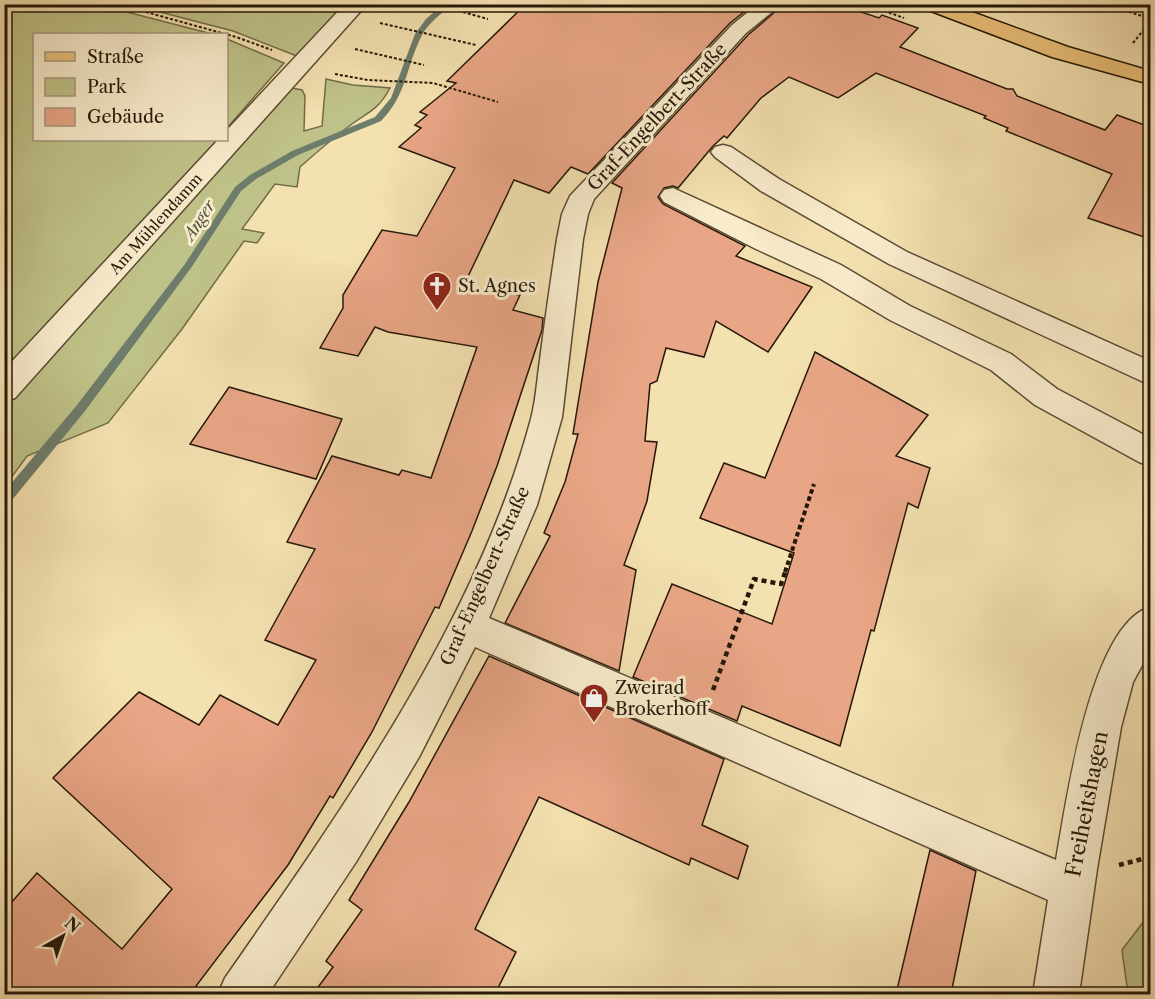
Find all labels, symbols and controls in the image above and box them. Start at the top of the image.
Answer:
legend [33,33,228,141]
street label: Graf-Engelbert-Straße [583,39,731,195]
text: Straße [87,46,144,68]
text: Park [87,76,128,98]
text: Gebäude [87,106,164,128]
street label: Am Mühlendamm [105,169,206,279]
water label: Anger [177,195,220,246]
church icon: St. Agnes [421,270,453,312]
place label: St. Agnes [458,275,536,297]
street label: Graf-Engelbert-Straße [435,483,535,669]
place label: Zweirad Brokerhoff [615,677,710,720]
shop icon: Zweirad Brokerhoff [578,682,610,724]
street label: Freiheitshagen [1060,729,1113,879]
north arrow [33,906,93,966]
text: N [61,912,84,937]

